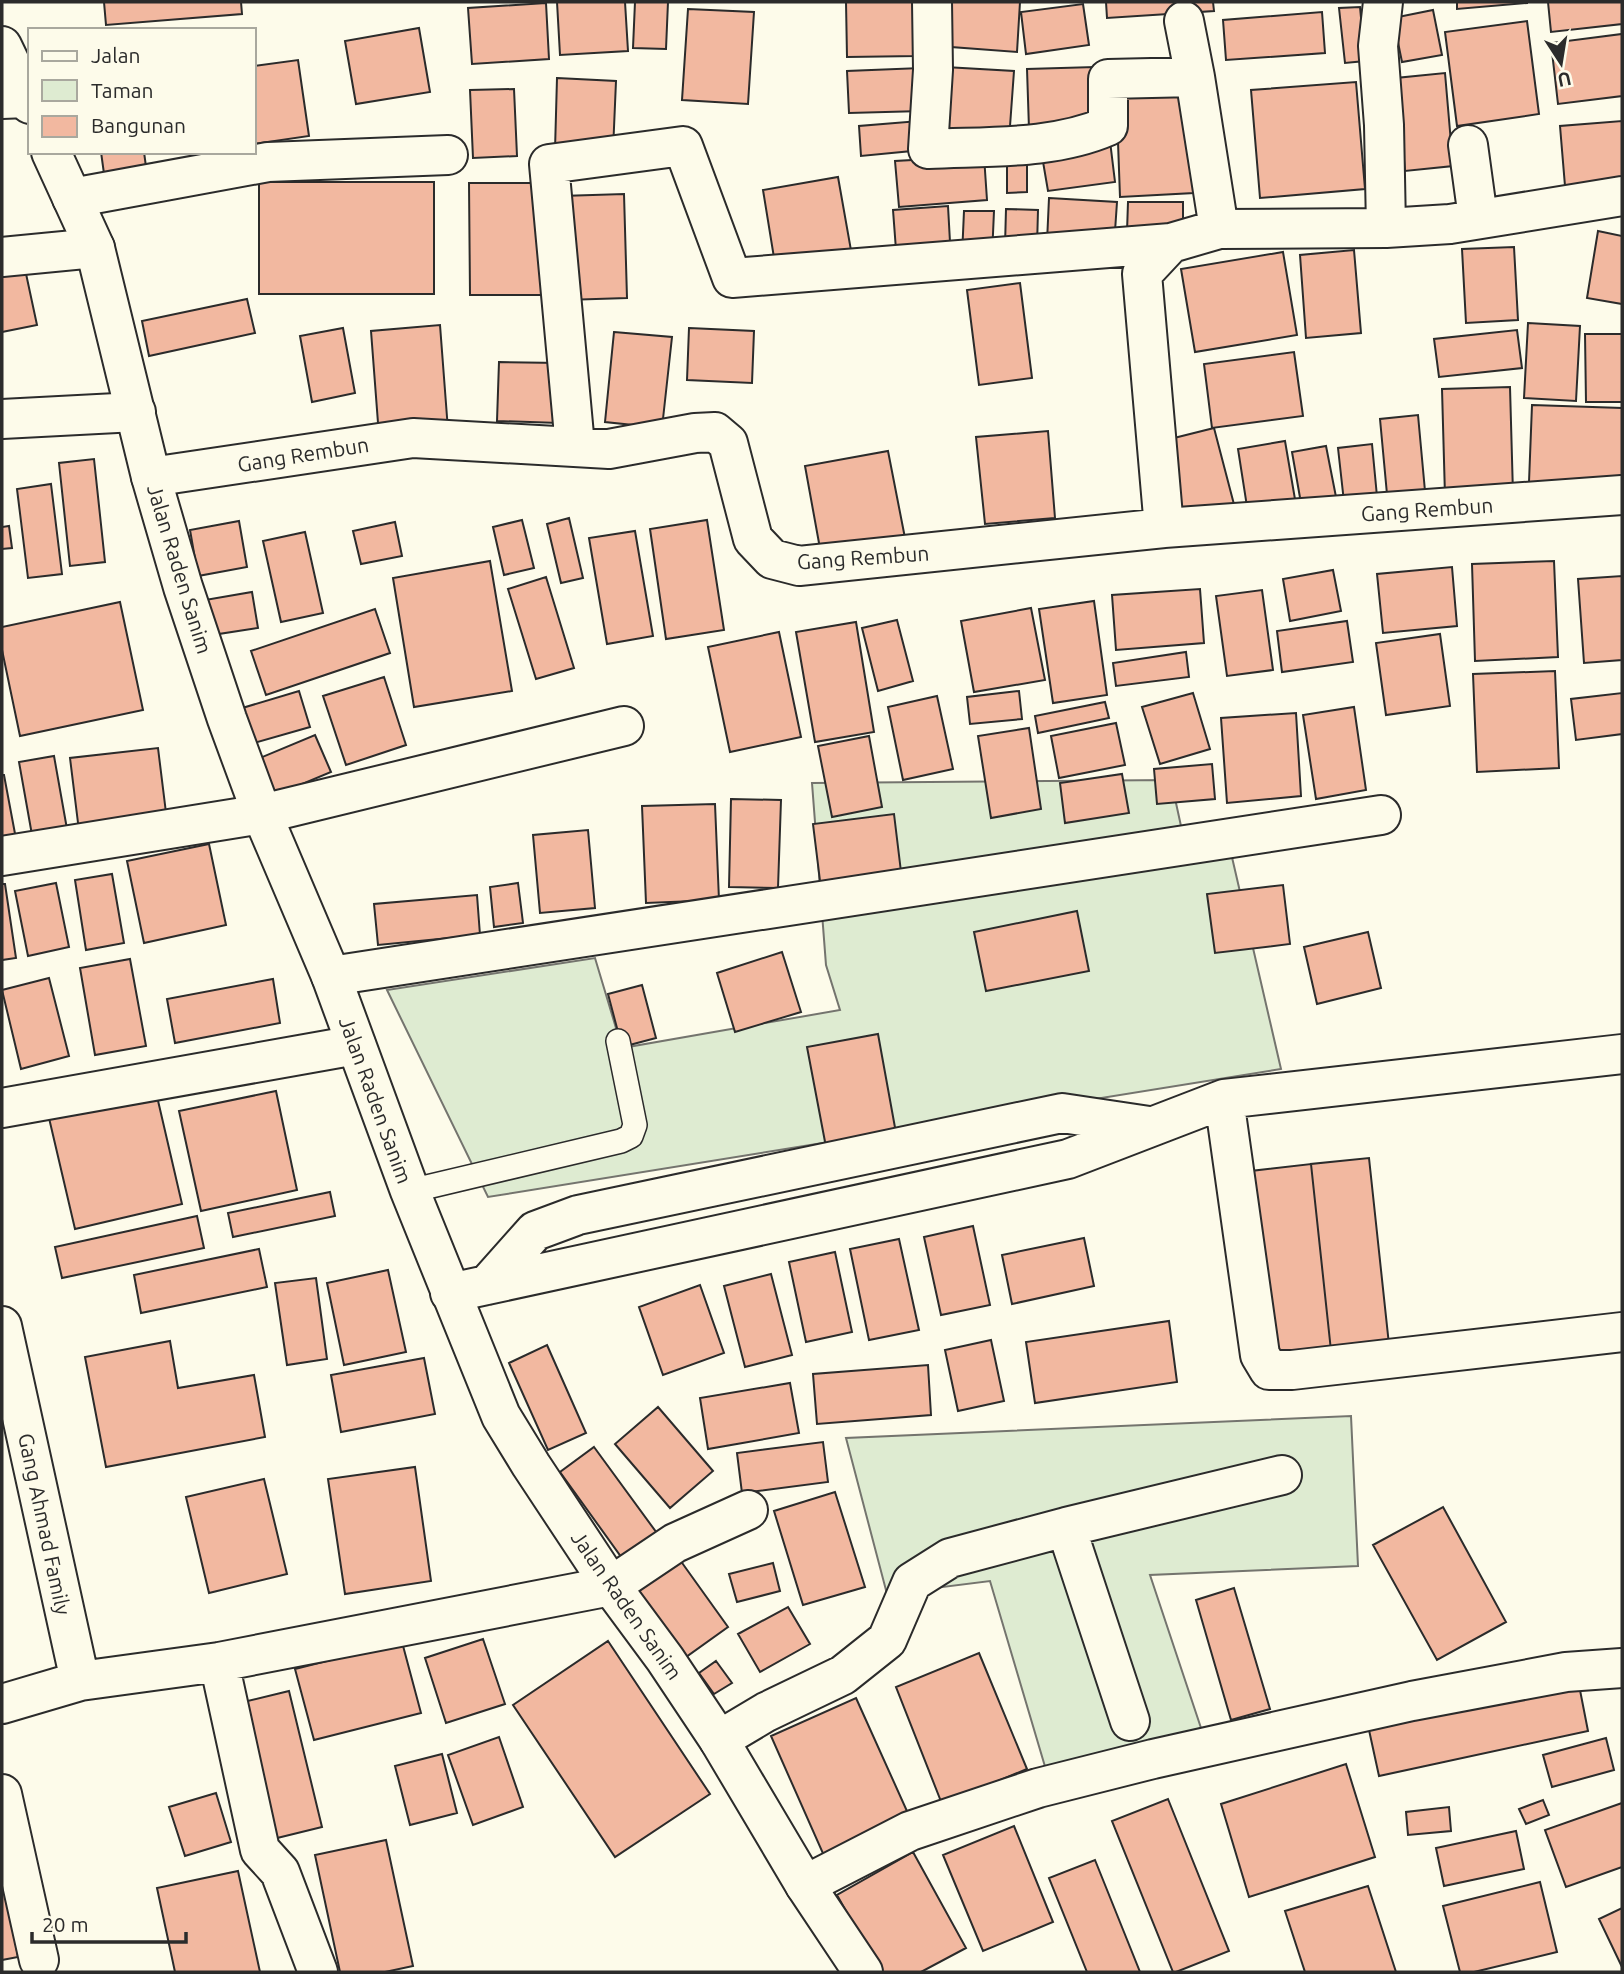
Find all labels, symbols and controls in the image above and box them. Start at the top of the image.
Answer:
legend [28,28,256,154]
north arrow [1526,28,1596,98]
text: Jalan [91,43,140,67]
text: U [1556,67,1573,92]
text: Taman [91,78,154,102]
text: Bangunan [91,113,186,137]
street label: Gang Rembun [236,432,370,476]
street label: Jalan Raden Sanim [143,481,217,657]
street label: Gang Rembun [1360,492,1494,526]
street label: Gang Rembun [796,540,930,574]
street label: Jalan Raden Sanim [335,1013,417,1187]
street label: Gang Ahmad Family [14,1431,76,1617]
street label: Jalan Raden Sanim [567,1526,687,1684]
scale bar [32,1900,186,1944]
text: 20 m [42,1912,89,1936]

